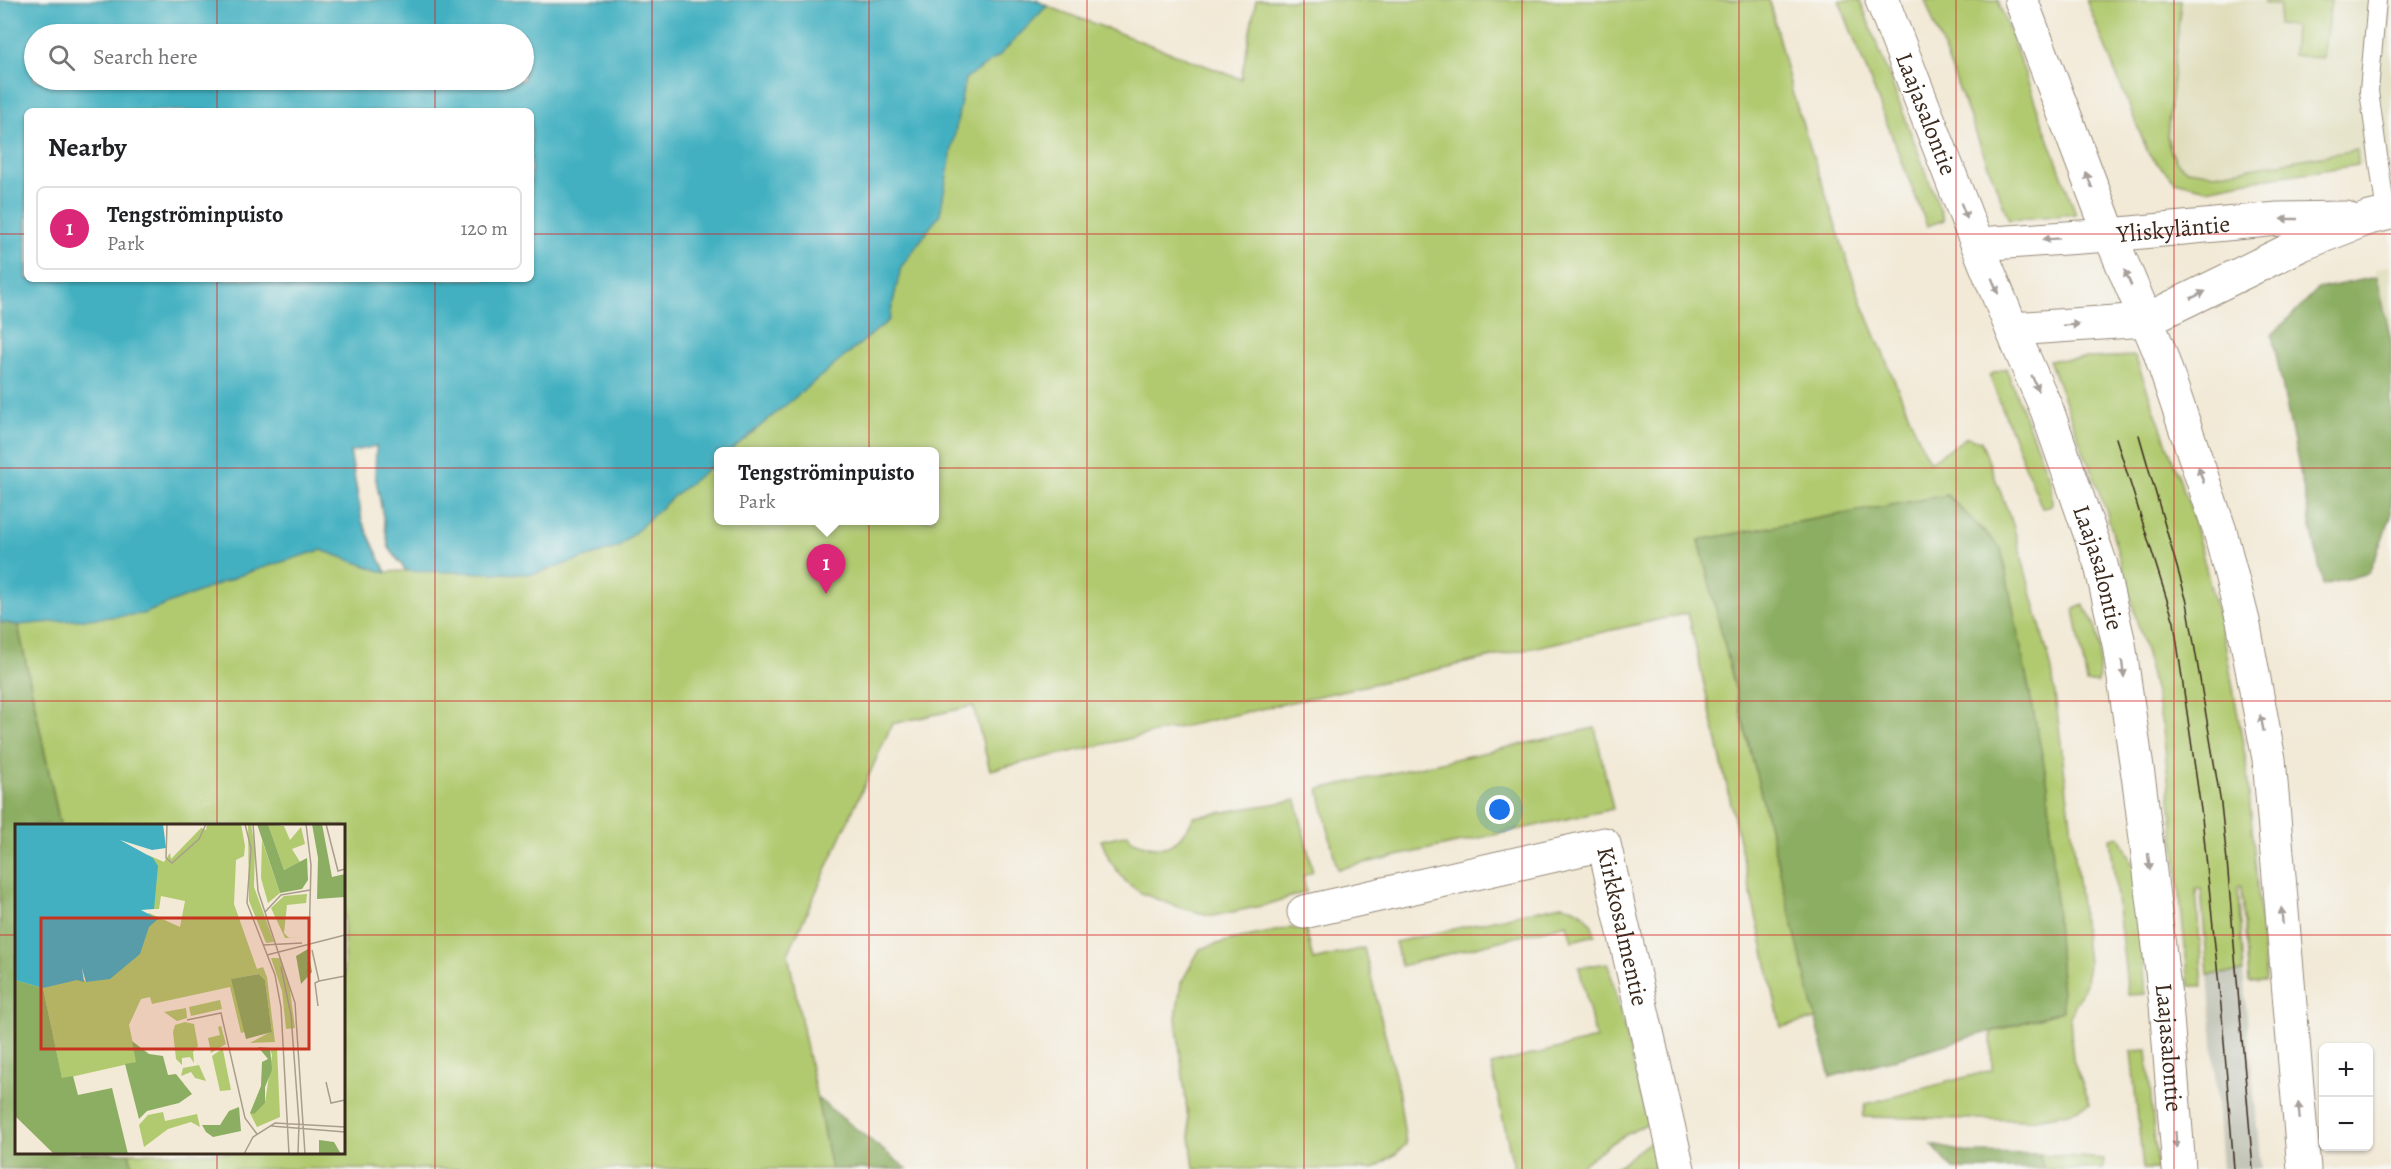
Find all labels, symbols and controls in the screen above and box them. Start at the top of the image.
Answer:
search box [24,24,534,90]
icon: search [45,41,78,74]
text: Search here [93,42,198,72]
street label: Laajasalontie [1888,48,1965,180]
text: Nearby [48,130,127,165]
one-way arrow [2084,171,2093,189]
text: Tengströminpuisto [107,200,283,230]
one-way arrow [1960,202,1970,220]
street label: Yliskyläntie [2114,208,2232,250]
one-way arrow [2280,214,2299,224]
text: 1 [66,215,73,242]
text: 120 m [460,215,508,242]
text: Park [107,230,145,257]
one-way arrow [2042,234,2061,243]
one-way arrow [2123,268,2133,286]
one-way arrow [1990,278,2000,296]
one-way arrow [2190,290,2207,299]
one-way arrow [2061,321,2080,330]
one-way arrow [2030,374,2040,392]
popup [714,447,939,525]
text: Tengströminpuisto [738,458,915,488]
one-way arrow [2196,466,2206,484]
text: Park [738,488,776,515]
street label: Laajasalontie [2065,501,2131,633]
pin: 1 [806,544,846,594]
one-way arrow [2118,659,2127,678]
one-way arrow [2257,713,2266,732]
your location [1485,795,1514,824]
inset map [15,824,345,1154]
street label: Kirkkosalmentie [1589,844,1656,1009]
one-way arrow [2144,853,2154,872]
one-way arrow [2278,907,2287,926]
street label: Laajasalontie [2148,981,2190,1113]
map controls [2319,1043,2373,1151]
button: + [2319,1043,2373,1097]
button: − [2319,1097,2373,1151]
one-way arrow [2294,1101,2304,1120]
one-way arrow [2172,1130,2181,1149]

